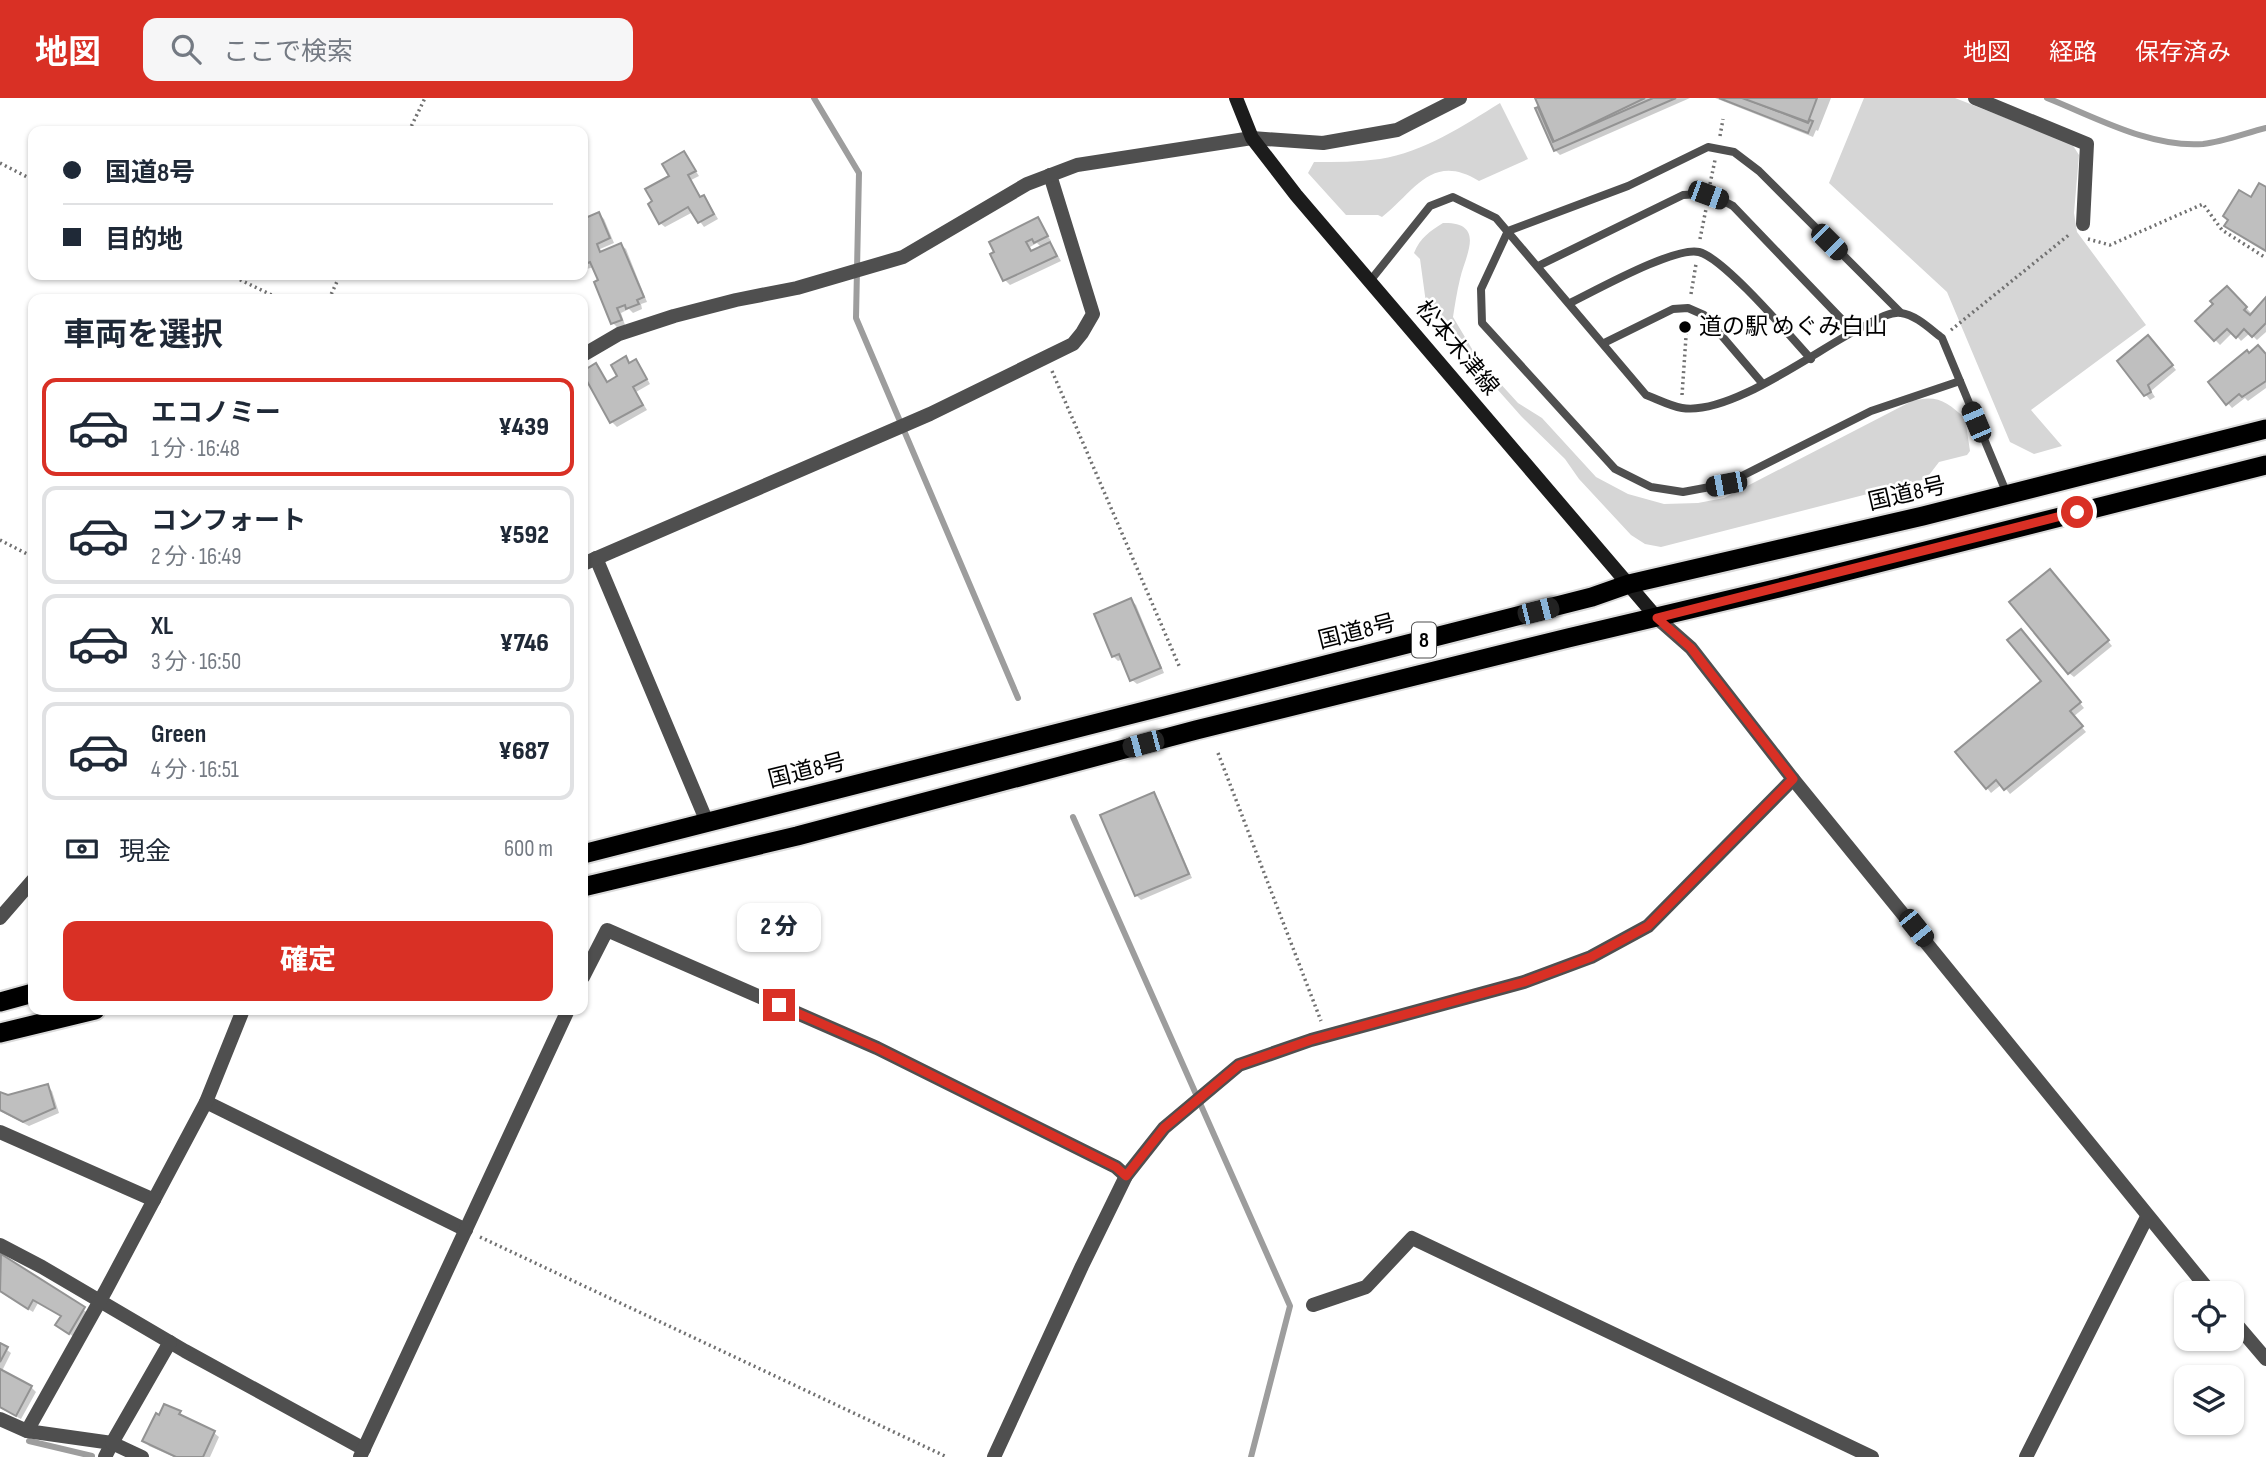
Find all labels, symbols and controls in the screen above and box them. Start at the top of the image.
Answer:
search box [143,18,633,81]
icon: search [167,30,205,68]
text: 地図 [35,33,101,73]
text: ここで検索 [223,37,353,68]
text: 地図 [1963,38,2011,67]
text: 経路 [2049,38,2097,67]
text: 保存済み [2135,38,2231,67]
text: 国道8号 [105,158,195,189]
car [1685,178,1732,212]
car [1807,220,1852,264]
text: 目的地 [105,225,183,256]
street label: 松本木津線 [1409,295,1505,401]
place label: 道の駅 めぐみ白山 [1699,313,1887,341]
text: 車両を選択 [63,316,223,355]
marker: 道の駅 めぐみ白山 [1677,319,1693,335]
icon: car [67,396,130,459]
text: エコノミー [151,398,281,429]
car [1959,399,1994,445]
text: ¥439 [498,412,549,443]
text: 1 分 · 16:48 [151,435,240,463]
car [1704,470,1749,498]
street label: 国道8号 [1865,471,1949,517]
route start [2061,496,2093,528]
icon: car [67,504,130,567]
text: コンフォート [151,506,306,537]
text: ¥592 [499,520,549,551]
text: 2 分 · 16:49 [151,543,241,571]
car [1516,596,1561,626]
street label: 国道8号 [1315,609,1399,655]
text: XL [151,611,173,642]
icon: car [67,612,130,675]
road number: 8 [1412,622,1436,658]
text: ¥746 [500,628,549,659]
text: 3 分 · 16:50 [151,648,241,676]
text: Green [151,719,206,750]
icon: car [67,720,130,783]
car [1120,728,1167,760]
text: ¥687 [499,736,549,767]
street label: 国道8号 [765,748,849,794]
text: 4 分 · 16:51 [151,756,239,784]
icon: cash [63,830,101,868]
text: 600 m [504,835,553,863]
text: 現金 [119,837,171,868]
callout: 2 分 [737,904,821,953]
car [1895,905,1938,951]
text: 2 分 [761,913,797,941]
button: 確定 [63,921,553,1001]
route end [763,989,795,1021]
map controls [2174,1281,2244,1435]
button: locate [2174,1281,2244,1351]
button: layers [2174,1365,2244,1435]

